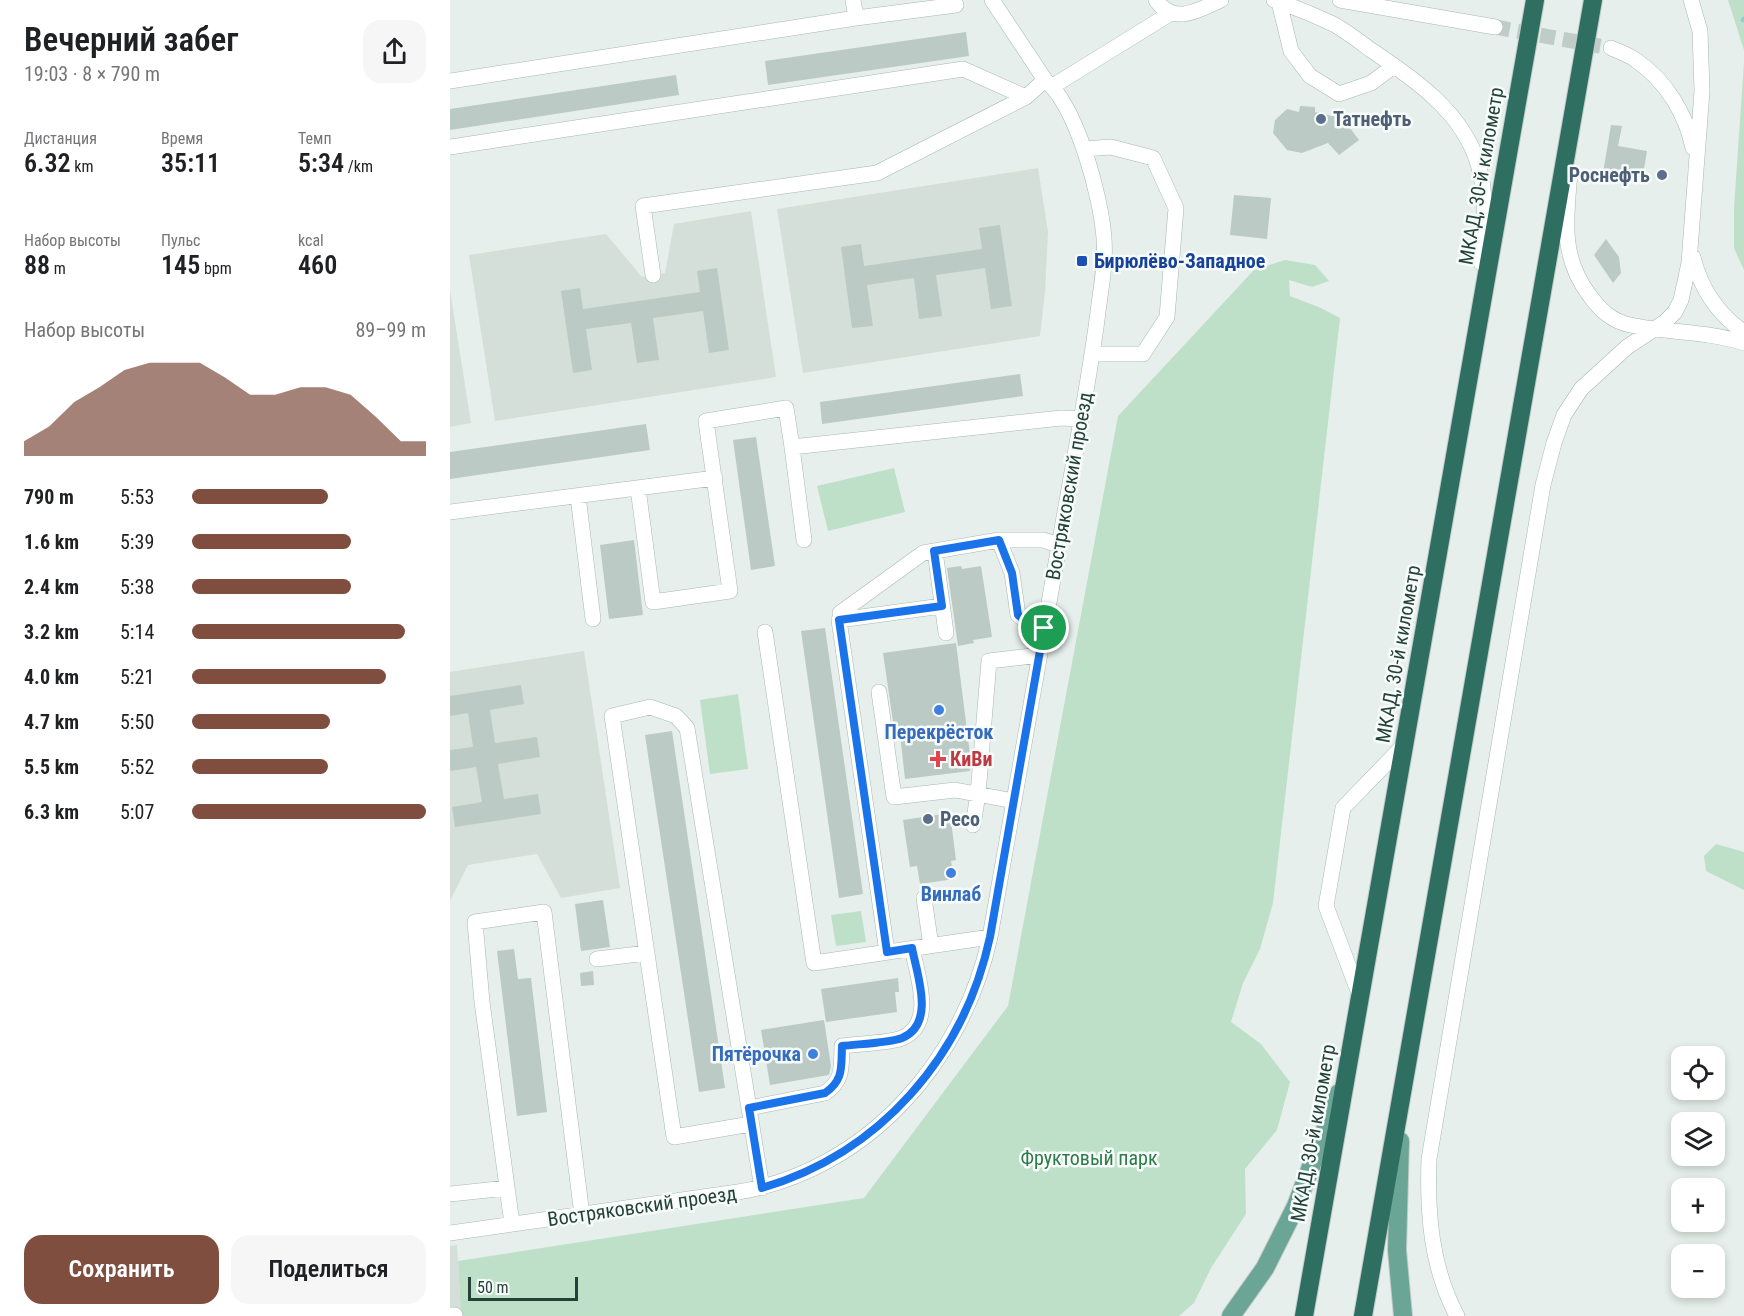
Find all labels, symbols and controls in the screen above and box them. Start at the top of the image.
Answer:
text: Вечерний забег [24,20,238,59]
button: share [363,20,426,83]
text: 19:03 · 8 × 790 m [24,62,160,86]
street label: МКАД, 30-й километр [1454,85,1508,267]
place label: Татнефть [1333,107,1411,131]
marker: Татнефть [1314,112,1328,126]
text: Дистанция [24,129,97,148]
text: Время [161,129,203,148]
text: Темп [298,129,332,148]
text: 6.32 [24,148,71,178]
text: 35:11 [161,148,220,178]
text: 5:34 [298,148,344,178]
text: km [71,157,94,176]
text: /km [344,157,373,176]
place label: Роснефть [1569,163,1650,187]
marker: Роснефть [1655,168,1669,182]
text: Набор высоты [24,231,121,250]
text: Пульс [161,231,200,250]
text: kcal [298,231,324,250]
place label: Бирюлёво-Западное [1094,249,1265,273]
text: 88 [24,250,50,280]
text: 145 [161,250,200,280]
text: 460 [298,250,337,280]
marker: Бирюлёво-Западное [1075,254,1089,268]
text: m [50,259,66,278]
text: bpm [200,259,232,278]
text: Набор высоты [24,318,145,342]
text: 89–99 m [355,318,426,342]
street label: Востряковский проезд [1041,390,1097,582]
text: 790 m [24,485,74,509]
text: 5:53 [120,485,154,509]
text: 1.6 km [24,530,79,554]
text: 5:39 [120,530,154,554]
street label: МКАД, 30-й километр [1371,563,1425,745]
text: 2.4 km [24,575,79,599]
text: 5:38 [120,575,154,599]
pin [1018,602,1069,653]
icon: arrive [1027,611,1060,644]
text: 3.2 km [24,620,79,644]
text: 5:14 [120,620,154,644]
text: 4.0 km [24,665,79,689]
text: 5:21 [120,665,154,689]
marker: Перекрёсток [932,703,946,717]
text: 4.7 km [24,710,79,734]
text: 5:50 [120,710,154,734]
place label: Перекрёсток [885,720,993,744]
place label: КиВи [950,747,993,771]
marker: КиВи [931,752,945,766]
text: 5.5 km [24,755,79,779]
text: 5:52 [120,755,154,779]
text: 6.3 km [24,800,79,824]
text: 5:07 [120,800,154,824]
place label: Ресо [940,807,980,831]
marker: Ресо [921,812,935,826]
marker: Винлаб [944,866,958,880]
place label: Винлаб [921,882,981,906]
place label: Пятёрочка [712,1042,801,1066]
street label: МКАД, 30-й километр [1286,1042,1340,1224]
map controls [1671,1046,1725,1298]
button: locate [1671,1046,1725,1100]
marker: Пятёрочка [806,1047,820,1061]
button: layers [1671,1112,1725,1166]
park label: Фруктовый парк [1020,1146,1158,1170]
button: + [1671,1178,1725,1232]
street label: Востряковский проезд [546,1181,738,1231]
button: Сохранить [24,1235,219,1304]
button: Поделиться [231,1235,426,1304]
button: − [1671,1244,1725,1298]
scale bar [468,1274,578,1302]
text: 50 m [477,1278,509,1297]

